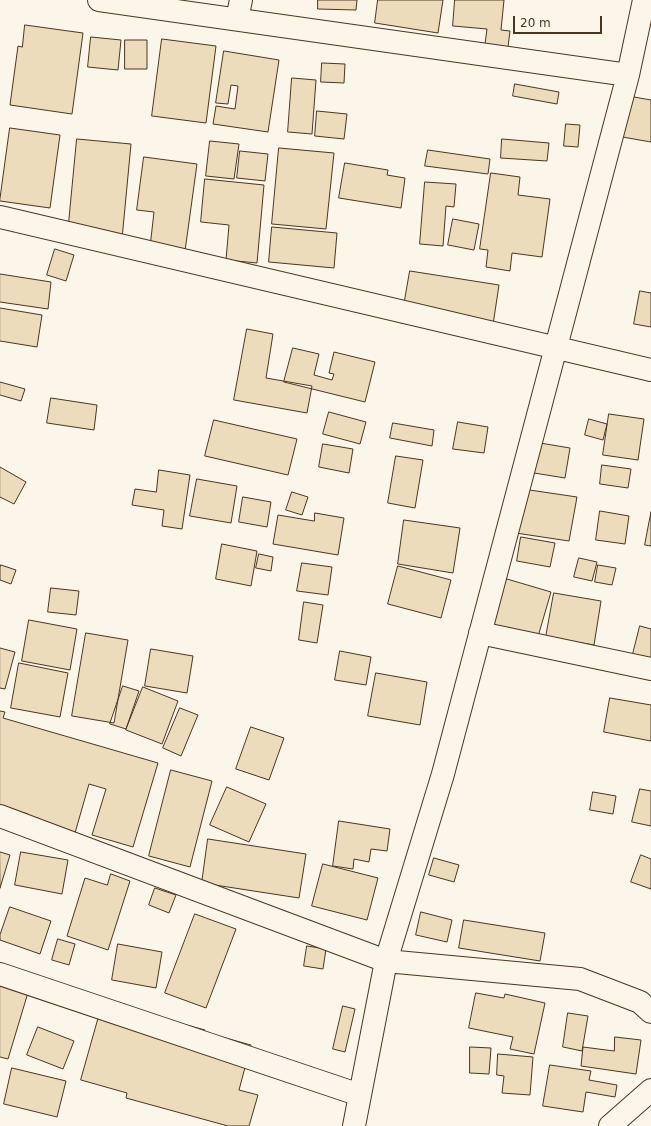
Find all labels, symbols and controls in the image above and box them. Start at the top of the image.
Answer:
scale bar [515,8,604,34]
text: 20 m [520,16,551,30]

